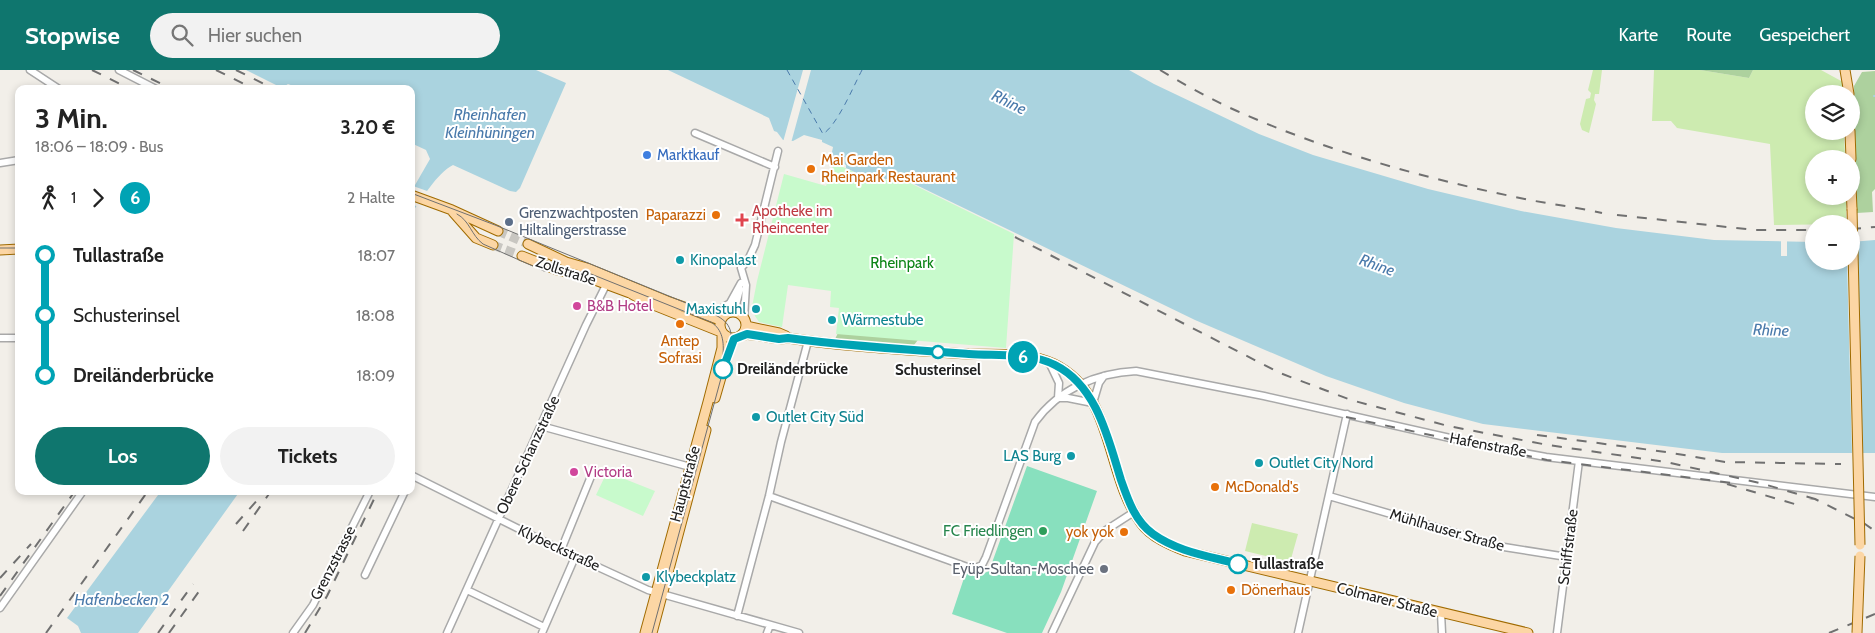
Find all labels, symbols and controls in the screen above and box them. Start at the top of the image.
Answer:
search box [150,13,500,58]
text: Stopwise [25,21,120,50]
icon: search [168,21,196,49]
text: Hier suchen [208,24,302,47]
text: Karte [1619,24,1658,46]
text: Route [1686,24,1731,46]
text: Gespeichert [1759,24,1850,46]
map controls [1805,85,1860,270]
button: layers [1805,85,1860,140]
water label: Rhine [989,86,1029,118]
text: 3 Min. [35,101,108,135]
water label: Rheinhafen Kleinhüningen [445,105,535,142]
text: 3.20 € [341,116,395,139]
text: 18:06 – 18:09 · Bus [35,137,163,156]
place label: Marktkauf [657,146,720,164]
marker: Marktkauf [641,149,653,161]
button: + [1805,150,1860,205]
place label: Mai Garden Rheinpark Restaurant [821,151,956,186]
marker: Mai Garden Rheinpark Restaurant [805,163,817,175]
icon: walk [35,184,63,212]
icon: forward [84,184,112,212]
text: 6 [130,187,140,209]
text: 1 [71,188,76,207]
text: 2 Halte [347,188,395,207]
place label: Apotheke im Rheincenter [752,202,832,237]
place label: Grenzwachtposten Hiltalingerstrasse [519,204,638,239]
place label: Paparazzi [646,206,706,224]
marker: Paparazzi [710,209,722,221]
marker: Apotheke im Rheincenter [736,214,748,226]
button: − [1805,215,1860,270]
marker: Grenzwachtposten Hiltalingerstrasse [503,216,515,228]
text: Tullastraße [73,244,164,267]
text: 18:07 [358,246,395,265]
water label: Rhine [1357,250,1397,280]
place label: Kinopalast [690,251,756,269]
street label: Zollstraße [533,253,599,289]
marker: Kinopalast [674,254,686,266]
park label: Rheinpark [870,254,934,272]
place label: B&B Hotel [587,297,653,315]
marker: B&B Hotel [571,300,583,312]
place label: Maxistuhl [686,300,746,318]
marker: Maxistuhl [750,303,762,315]
text: Schusterinsel [73,304,180,327]
text: 18:08 [356,306,395,325]
place label: Wärmestube [842,311,924,329]
marker: Wärmestube [826,314,838,326]
marker: Antep Sofrasi [674,318,686,330]
water label: Rhine [1753,320,1789,340]
place label: Antep Sofrasi [658,332,702,367]
line badge: 6 [1007,341,1039,373]
marker: Schusterinsel [931,345,945,359]
text: 6 [1018,346,1028,368]
marker: Dreiländerbrücke [713,359,733,379]
place label: Dreiländerbrücke [737,360,848,378]
place label: Schusterinsel [895,361,981,379]
text: Dreiländerbrücke [73,364,214,387]
text: 18:09 [357,366,395,385]
street label: Obere Schanzstraße [493,393,564,517]
place label: Outlet City Süd [766,408,864,426]
marker: Outlet City Süd [750,411,762,423]
button: Los [35,427,210,485]
button: Tickets [220,427,395,485]
street label: Hafenstraße [1448,429,1528,461]
street label: Hauptstraße [666,444,704,524]
place label: LAS Burg [1003,447,1062,465]
marker: LAS Burg [1065,450,1077,462]
place label: Outlet City Nord [1269,454,1373,472]
marker: Outlet City Nord [1253,457,1265,469]
place label: Victoria [584,463,633,481]
marker: Victoria [568,466,580,478]
place label: McDonald's [1225,478,1299,496]
marker: McDonald's [1209,481,1221,493]
street label: Mühlhauser Straße [1388,505,1507,555]
street label: Schiffstraße [1554,508,1582,586]
street label: Klybeckstraße [515,521,603,575]
place label: FC Friedlingen [943,522,1033,540]
street label: Grenzstrasse [307,523,360,603]
place label: yok yok [1066,523,1114,541]
marker: FC Friedlingen [1037,525,1049,537]
marker: yok yok [1118,526,1130,538]
marker: Tullastraße [1228,554,1248,574]
place label: Tullastraße [1252,555,1324,573]
place label: Eyüp-Sultan-Moschee [952,560,1094,578]
marker: Eyüp-Sultan-Moschee [1098,563,1110,575]
place label: Klybeckplatz [656,568,736,586]
marker: Klybeckplatz [640,571,652,583]
street label: Colmarer Straße [1335,579,1440,621]
place label: Dönerhaus [1241,581,1310,599]
marker: Dönerhaus [1225,584,1237,596]
water label: Hafenbecken 2 [74,590,170,609]

